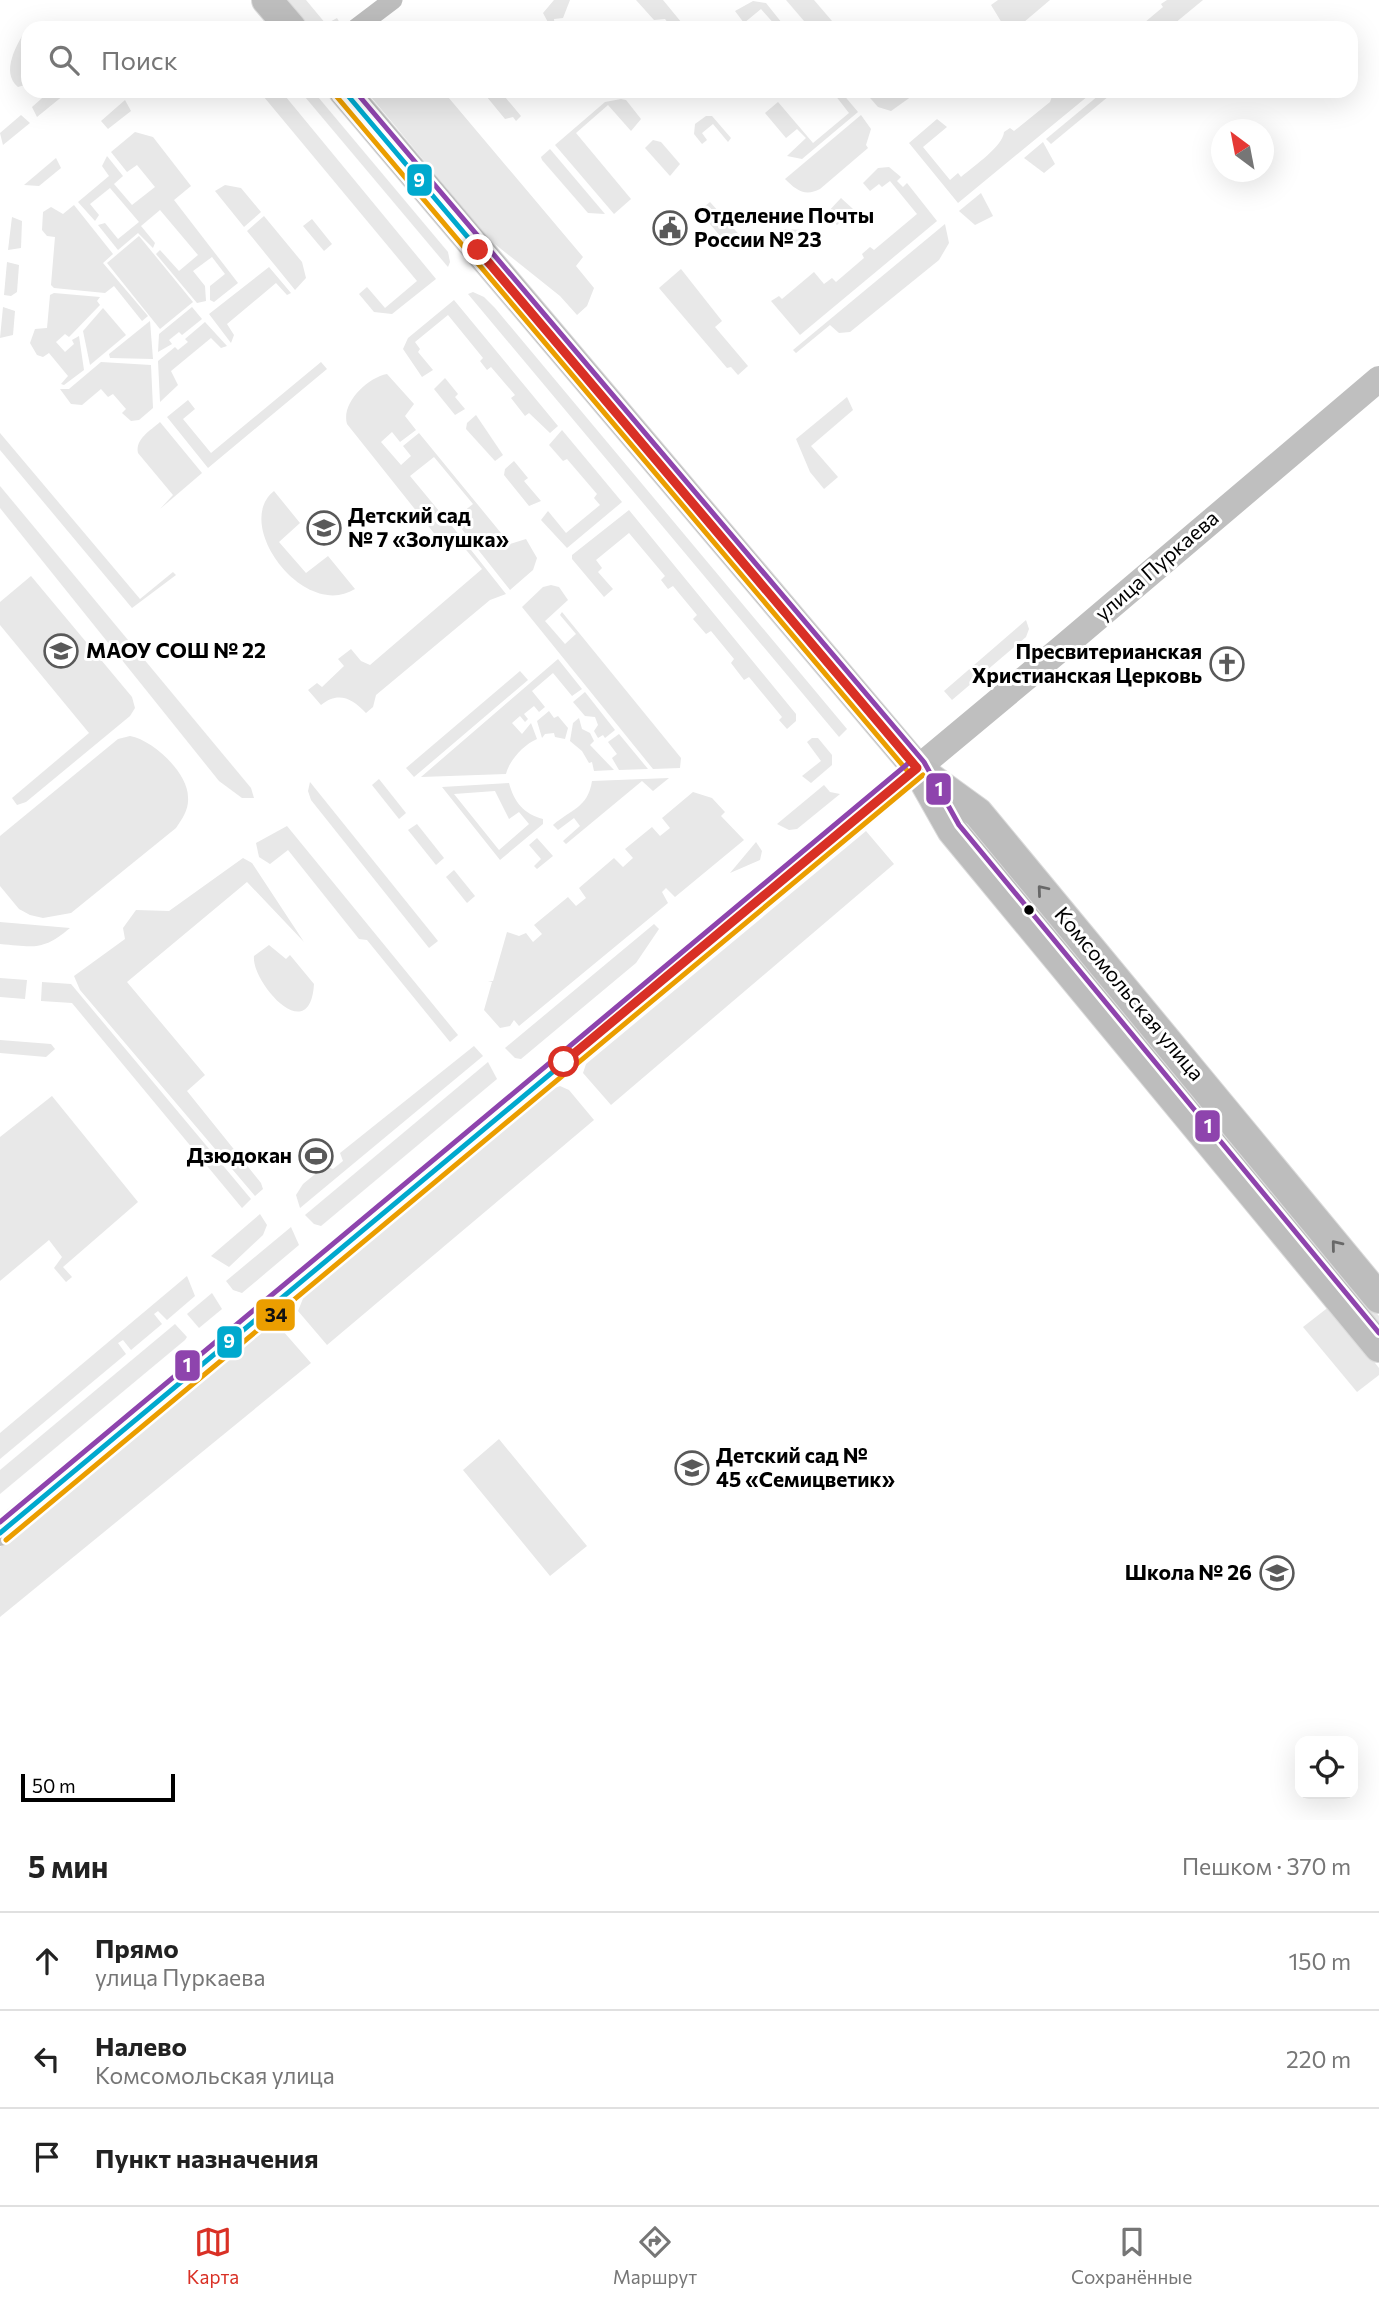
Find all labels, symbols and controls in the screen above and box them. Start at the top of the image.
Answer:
search box [21,21,1358,98]
icon: search [45,41,83,79]
text: Поиск [101,44,178,75]
north arrow [1211,119,1274,182]
line badge: 9 [406,163,433,197]
text: 9 [413,168,425,191]
place label: Отделение Почты России № 23 [694,202,874,251]
public building icon: Отделение Почты России № 23 [651,209,689,247]
route end [462,234,493,265]
place label: Детский сад № 7 «Золушка» [348,502,509,551]
street label: улица Пуркаева [1089,504,1223,625]
school or university icon: Детский сад № 7 «Золушка» [305,509,343,547]
school or university icon: МАОУ СОШ № 22 [42,632,80,670]
place label: МАОУ СОШ № 22 [86,637,266,662]
place label: Пресвитерианская Христианская Церковь [972,638,1202,687]
church icon: Пресвитерианская Христианская Церковь [1208,645,1246,683]
line badge: 1 [925,772,952,806]
text: 1 [935,777,943,800]
one-way arrow [1038,885,1050,898]
street label: Комсомольская улица [1050,901,1210,1085]
unlabelled marker [1022,903,1036,917]
route start [548,1046,579,1077]
line badge: 1 [1194,1109,1221,1143]
text: 1 [1204,1114,1212,1137]
sports icon: Дзюдокан [297,1137,335,1175]
place label: Дзюдокан [187,1142,292,1167]
one-way arrow [1332,1241,1345,1253]
line badge: 34 [255,1298,296,1332]
text: 34 [265,1303,288,1326]
line badge: 9 [216,1325,243,1359]
text: 9 [223,1329,235,1352]
line badge: 1 [174,1349,201,1382]
text: 1 [183,1353,191,1376]
place label: Детский сад № 45 «Семицветик» [716,1442,896,1491]
school or university icon: Детский сад № 45 «Семицветик» [673,1449,711,1487]
school or university icon: Школа № 26 [1258,1554,1296,1592]
place label: Школа № 26 [1125,1559,1252,1584]
map controls [1295,1736,1358,1799]
button: locate [1295,1736,1358,1799]
scale bar [21,1771,175,1803]
text: 50 m [32,1774,76,1797]
text: 5 мин [28,1847,108,1884]
text: Пешком · 370 m [1182,1852,1351,1880]
text: Прямо [95,1932,179,1963]
icon: ahead [28,1942,66,1980]
text: 150 m [1288,1947,1351,1975]
text: улица Пуркаева [95,1963,265,1991]
text: Налево [95,2030,187,2061]
icon: left [28,2040,66,2078]
text: 220 m [1286,2045,1351,2073]
text: Комсомольская улица [95,2061,335,2089]
icon: arrive [28,2138,66,2176]
text: Пункт назначения [95,2142,319,2173]
tab: Карта [187,2223,239,2288]
tab: Маршрут [613,2223,697,2288]
tab: Сохранённые [1071,2223,1192,2288]

